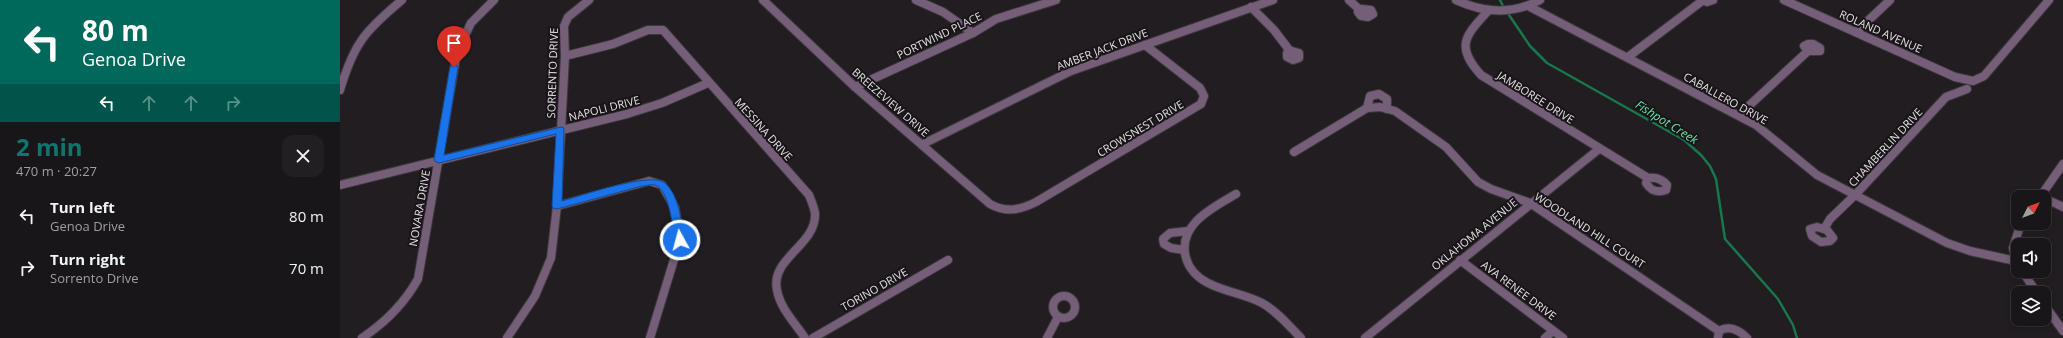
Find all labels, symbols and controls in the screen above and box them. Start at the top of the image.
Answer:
street label: ROLAND AVENUE [1837,6,1925,56]
street label: PORTWIND PLACE [894,8,984,62]
text: 80 m [82,11,149,49]
icon: left [16,16,68,68]
street label: AMBER JACK DRIVE [1054,25,1150,73]
pin [437,26,471,67]
street label: SORRENTO DRIVE [543,27,561,119]
icon: arrive [443,32,465,54]
text: Genoa Drive [82,47,186,71]
street label: BREEZEVIEW DRIVE [849,64,933,140]
street label: JAMBOREE DRIVE [1494,67,1577,127]
street label: CABALLERO DRIVE [1681,69,1771,127]
icon: left [96,92,118,114]
icon: ahead [138,92,160,114]
icon: ahead [180,92,202,114]
icon: right [222,92,244,114]
street label: NAPOLI DRIVE [567,92,641,124]
street label: MESSINA DRIVE [732,94,796,164]
street label: CROWSNEST DRIVE [1094,96,1186,160]
water label: Fishpot Creek [1632,96,1703,149]
street label: CHAMBERLIN DRIVE [1845,104,1925,190]
text: 2 min [16,130,83,163]
button: close [282,135,324,177]
text: 470 m · 20:27 [16,162,97,180]
street label: NOVARA DRIVE [405,169,433,247]
street label: WOODLAND HILL COURT [1532,189,1648,271]
north arrow [2011,190,2051,230]
map controls [2011,190,2051,326]
street label: OKLAHOMA AVENUE [1428,195,1520,273]
text: Turn left [50,197,115,217]
icon: left [16,205,38,227]
text: 80 m [289,206,324,226]
text: Genoa Drive [50,217,125,235]
position arrow [659,219,701,261]
button: sound [2011,238,2051,278]
text: Turn right [50,249,125,269]
icon: right [16,257,38,279]
street label: AVA RENEE DRIVE [1479,257,1559,323]
text: 70 m [289,258,324,278]
street label: TORINO DRIVE [838,264,910,314]
text: Sorrento Drive [50,269,139,287]
button: layers [2011,286,2051,326]

